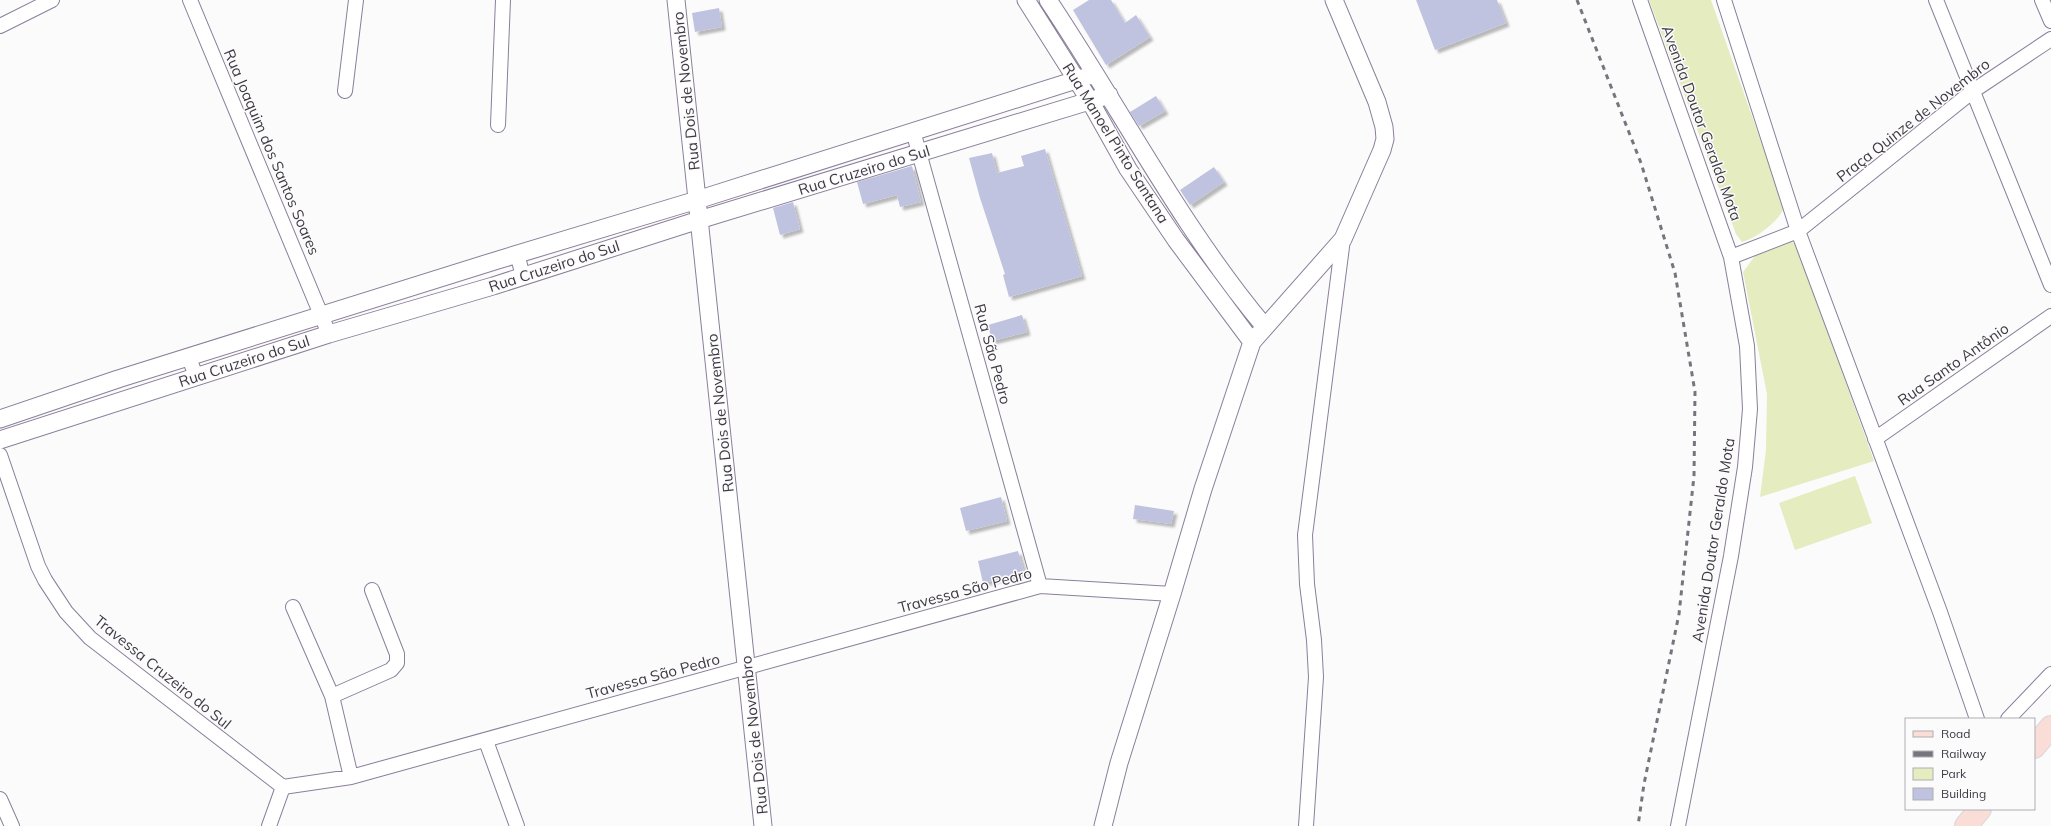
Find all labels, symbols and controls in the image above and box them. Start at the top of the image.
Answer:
street label: Rua Dois de Novembro [668,11,704,171]
street label: Avenida Doutor Geraldo Mota [1658,23,1746,223]
street label: Rua Joaquim dos Santos Soares [220,46,324,258]
street label: Praça Quinze de Novembro [1833,54,1993,186]
street label: Rua Manoel Pinto Santana [1059,59,1173,227]
street label: Rua Cruzeiro do Sul [796,141,932,199]
street label: Rua Cruzeiro do Sul [486,236,622,296]
street label: Rua São Pedro [970,302,1016,406]
street label: Rua Santo Antônio [1894,319,2012,409]
street label: Rua Cruzeiro do Sul [176,331,312,391]
street label: Rua Dois de Novembro [702,333,738,493]
street label: Avenida Doutor Geraldo Mota [1687,436,1739,644]
street label: Travessa São Pedro [896,563,1034,617]
street label: Travessa Cruzeiro do Sul [91,611,235,733]
street label: Travessa São Pedro [584,649,722,703]
street label: Rua Dois de Novembro [736,655,772,815]
legend [1905,718,2035,810]
text: Road [1941,726,1970,741]
text: Railway [1941,746,1987,761]
text: Park [1941,766,1967,781]
text: Building [1941,786,1986,801]

